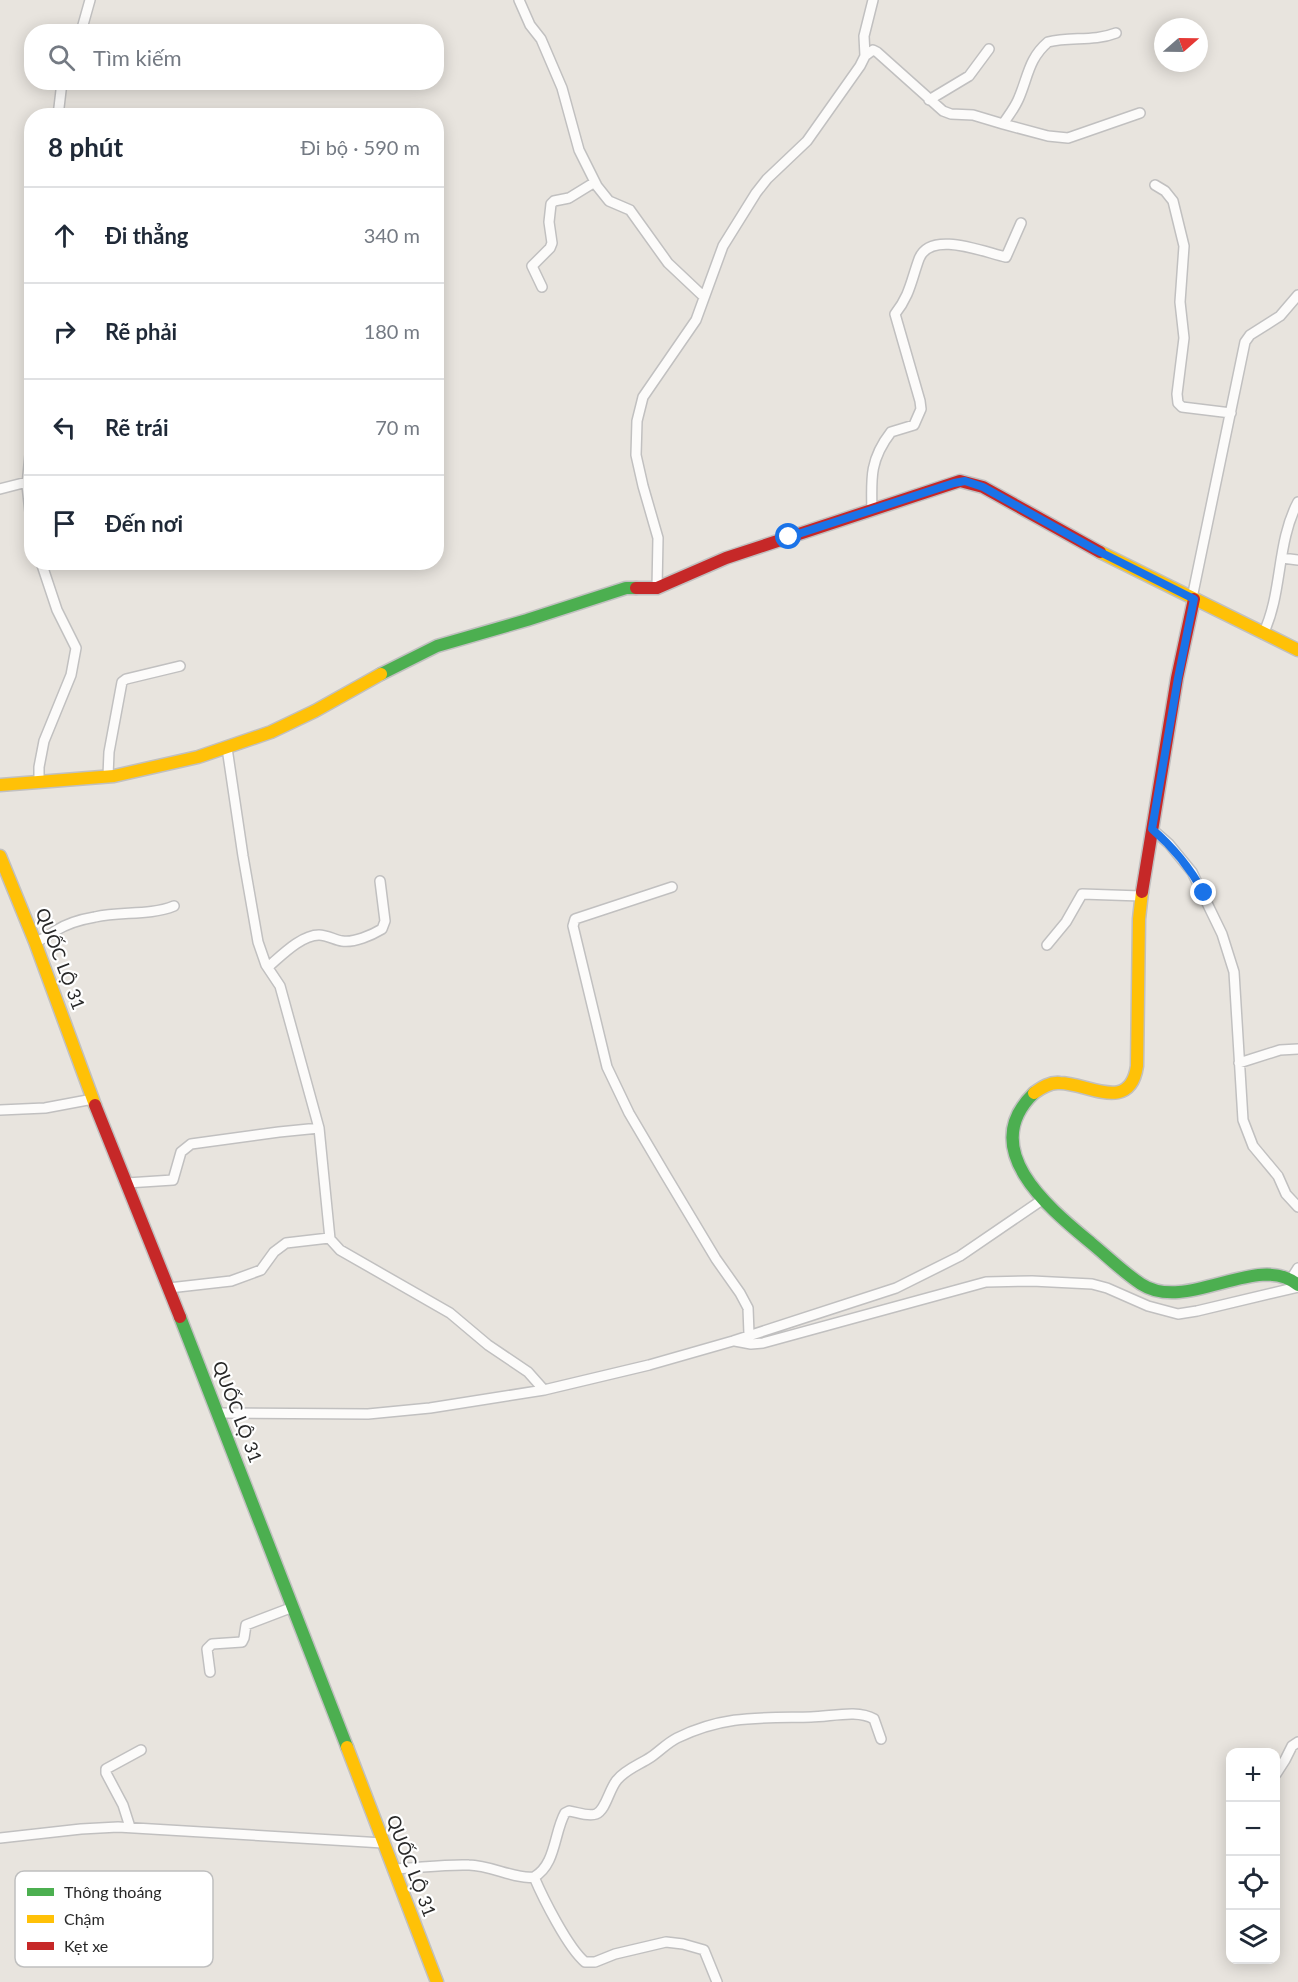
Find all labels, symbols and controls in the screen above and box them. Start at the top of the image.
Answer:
north arrow [1154,18,1208,72]
search box [24,24,444,90]
icon: search [45,41,78,74]
text: Tìm kiếm [93,44,182,71]
text: 8 phút [48,131,123,163]
text: Đi bộ · 590 m [301,135,420,159]
icon: ahead [48,219,81,252]
text: Đi thẳng [105,222,188,249]
text: 340 m [364,223,420,247]
icon: right [48,315,81,348]
text: Rẽ phải [105,318,177,345]
text: 180 m [364,319,420,343]
icon: left [48,411,81,444]
text: Rẽ trái [105,414,169,441]
text: 70 m [375,415,420,439]
icon: arrive [48,507,81,540]
text: Đến nơi [105,510,183,537]
route start [775,523,801,549]
route end [1190,879,1216,905]
street label: QUỐC LỘ 31 [31,905,90,1013]
street label: QUỐC LỘ 31 [208,1358,267,1466]
map controls [1226,1748,1280,1964]
button: + [1226,1748,1280,1802]
button: − [1226,1802,1280,1856]
street label: QUỐC LỘ 31 [382,1812,441,1920]
button: locate [1226,1856,1280,1910]
legend [15,1871,213,1967]
text: Thông thoáng [64,1882,162,1901]
text: Chậm [64,1909,105,1928]
button: layers [1226,1910,1280,1964]
text: Kẹt xe [64,1936,108,1955]

